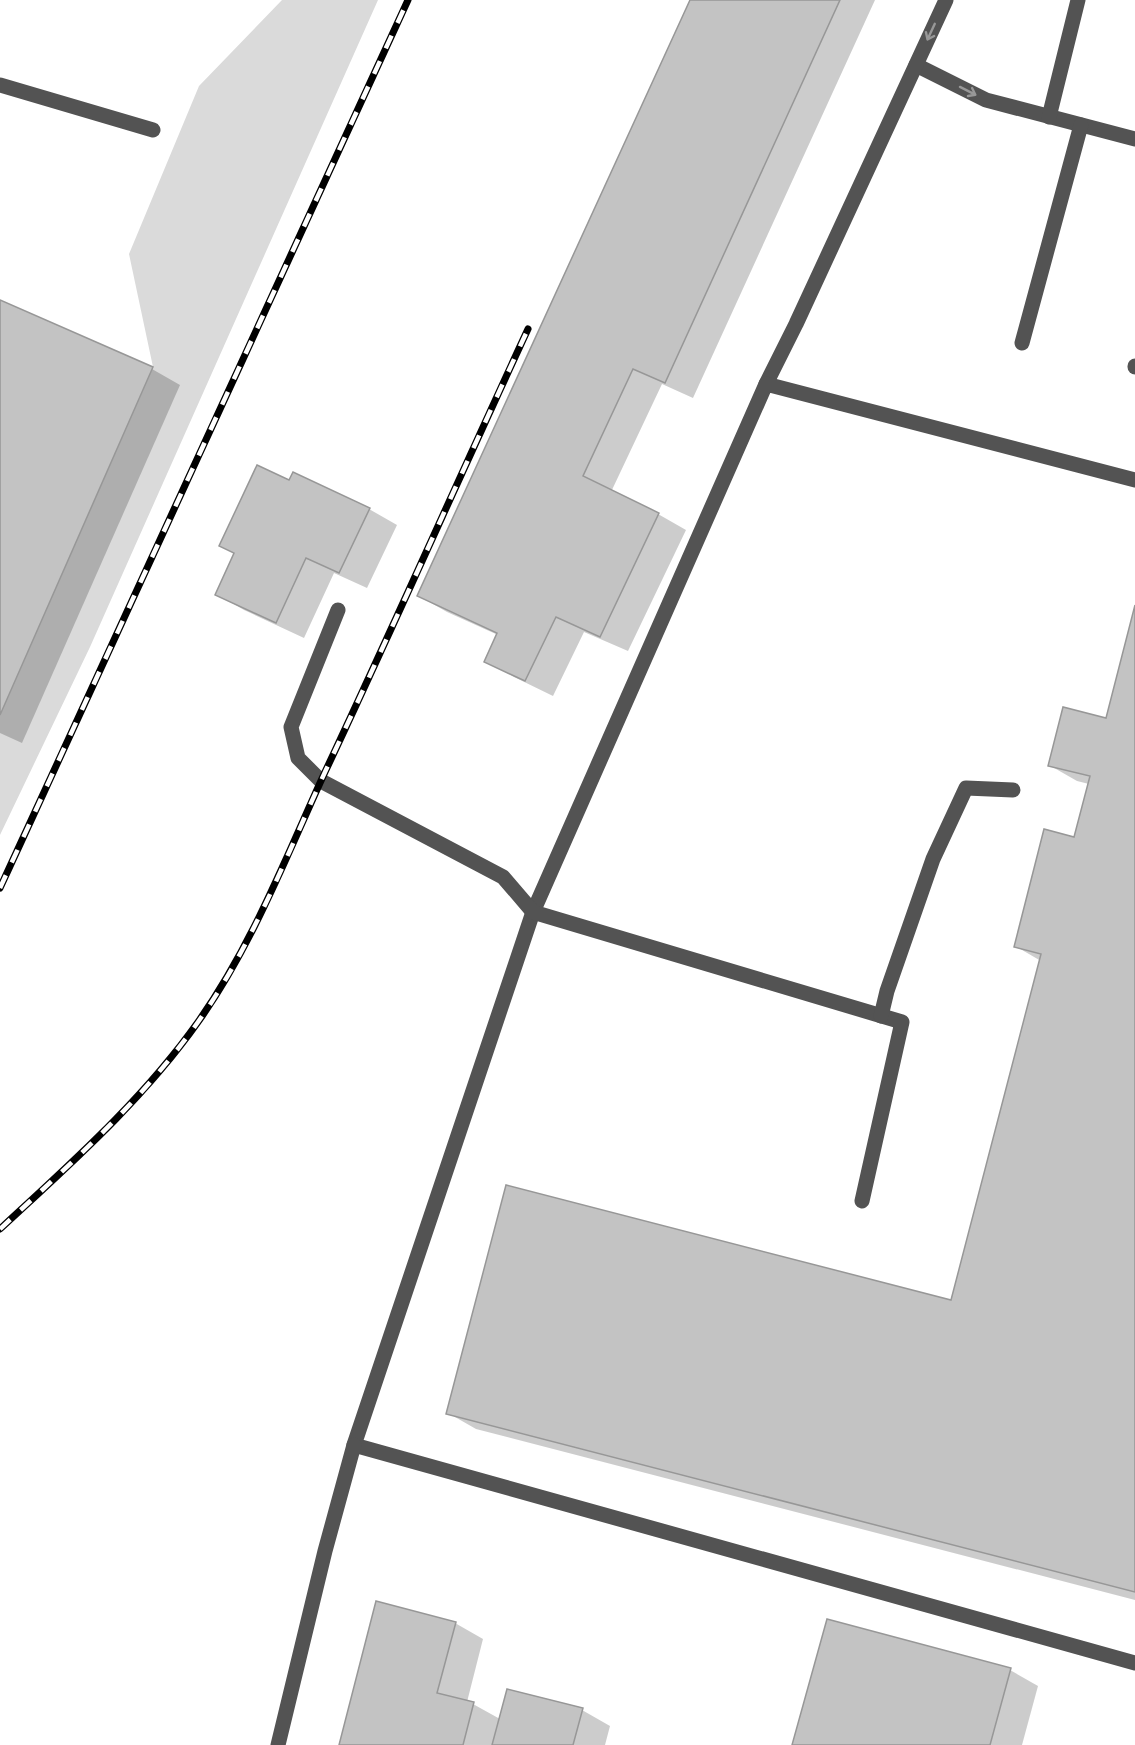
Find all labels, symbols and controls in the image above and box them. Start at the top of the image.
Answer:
one-way arrow [925,23,937,41]
one-way arrow [959,86,977,98]

